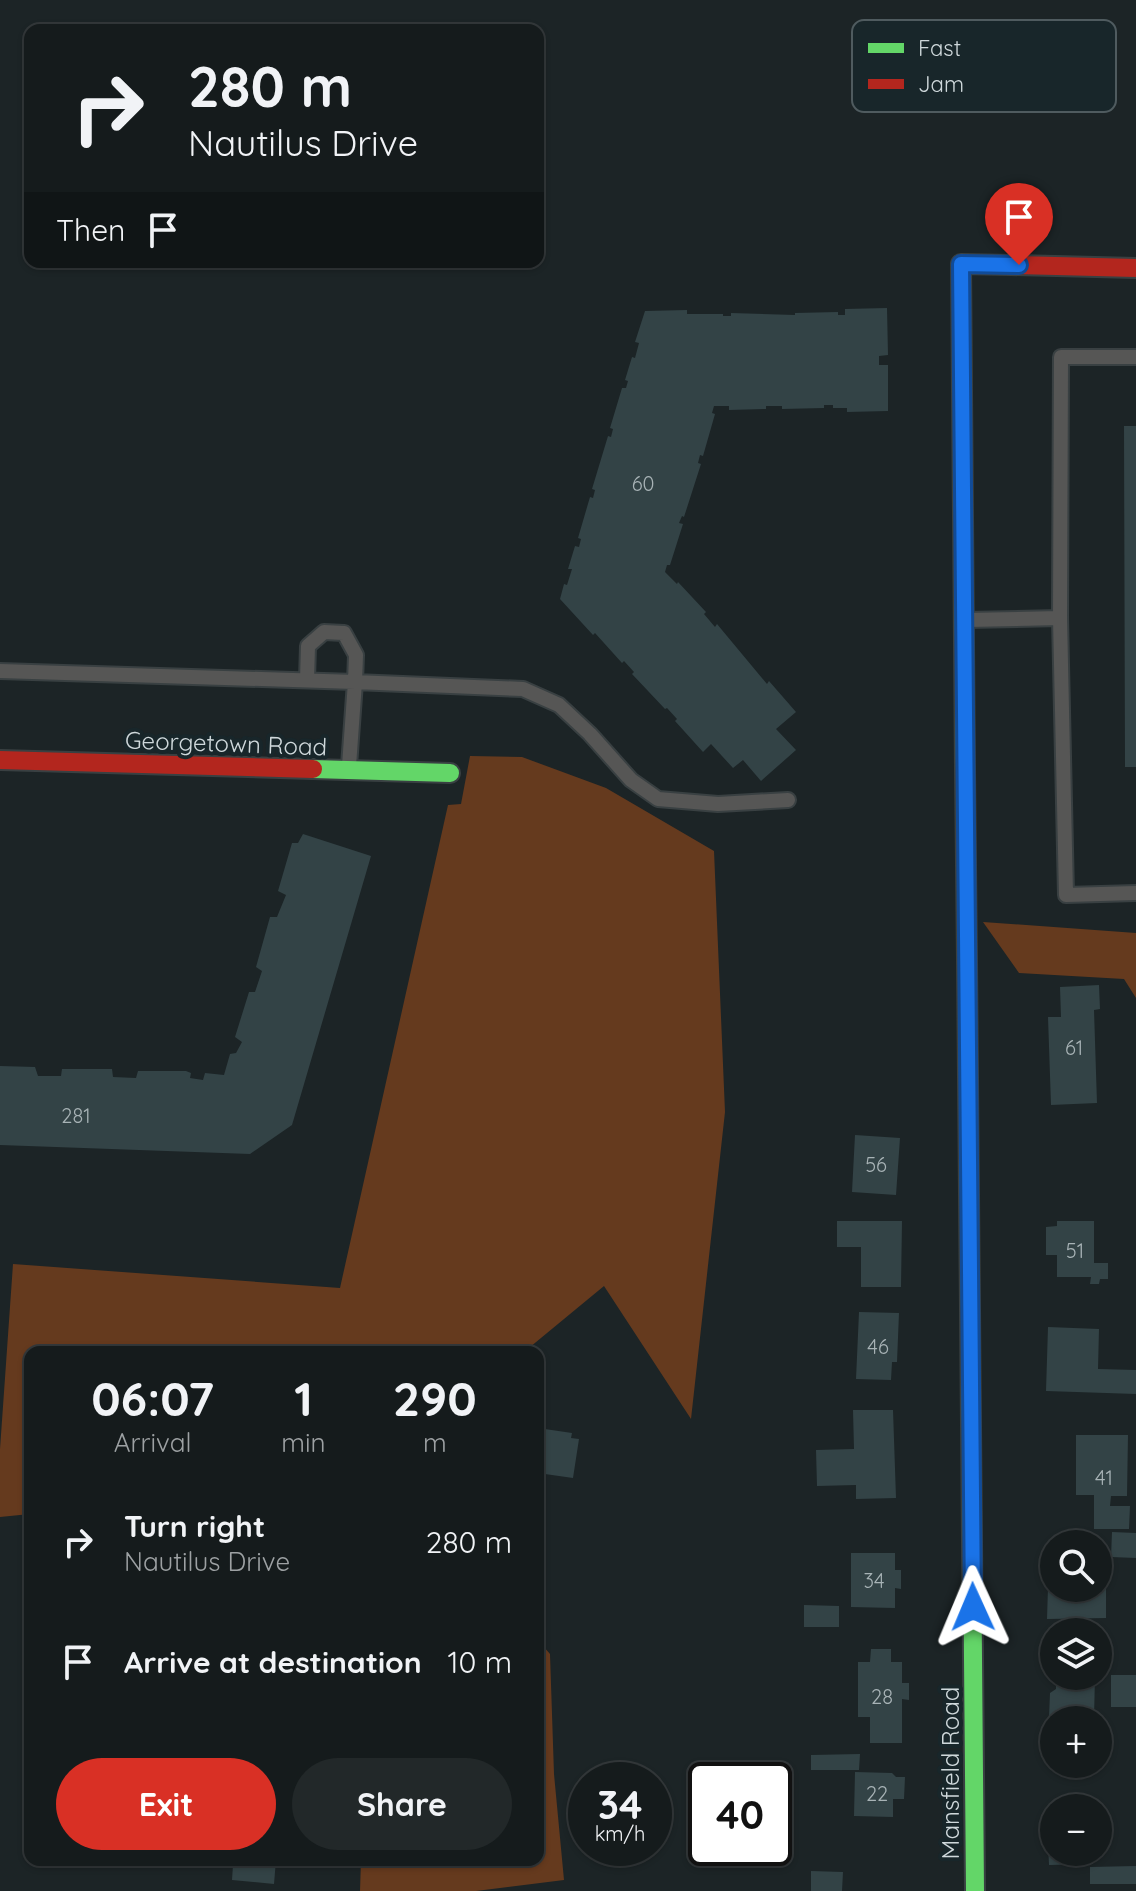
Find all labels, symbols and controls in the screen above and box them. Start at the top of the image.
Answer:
legend [852,20,1116,112]
text: Fast [918,34,961,62]
text: 280 m [188,51,352,121]
icon: right [56,56,160,160]
text: Jam [918,70,964,98]
text: Nautilus Drive [188,120,418,165]
pin [985,183,1053,265]
icon: arrive [997,195,1041,239]
icon: arrive [141,208,185,252]
text: Then [56,211,125,249]
house number: 60 [632,471,654,496]
street label: Georgetown Road [124,724,328,762]
house number: 61 [1065,1035,1083,1060]
house number: 281 [61,1103,91,1128]
house number: 56 [865,1152,887,1177]
house number: 51 [1066,1238,1084,1263]
house number: 46 [867,1334,889,1359]
text: 06:07 [91,1368,214,1428]
text: 1 [294,1368,313,1428]
text: 290 [393,1368,477,1428]
text: Arrival [114,1426,192,1459]
text: min [281,1426,326,1459]
text: m [423,1426,447,1459]
house number: 41 [1095,1465,1113,1490]
text: Turn right [124,1507,265,1545]
icon: right [56,1520,100,1564]
text: 280 m [426,1523,512,1561]
map controls [1040,1530,1112,1866]
button: search [1040,1530,1112,1602]
text: Nautilus Drive [124,1545,290,1578]
position arrow [931,1565,1015,1649]
house number: 34 [863,1568,885,1593]
button: layers [1040,1618,1112,1690]
icon: arrive [56,1640,100,1684]
text: Arrive at destination [124,1643,422,1681]
text: 10 m [448,1643,512,1681]
house number: 28 [871,1684,893,1709]
street label: Mansfield Road [935,1687,965,1859]
button: + [1040,1706,1112,1778]
button: Exit [56,1758,276,1850]
button: Share [292,1758,512,1850]
speed limit sign: 40 [688,1762,792,1866]
text: 34 [598,1779,643,1829]
house number: 22 [866,1781,888,1806]
button: − [1040,1794,1112,1866]
text: km/h [595,1821,645,1846]

